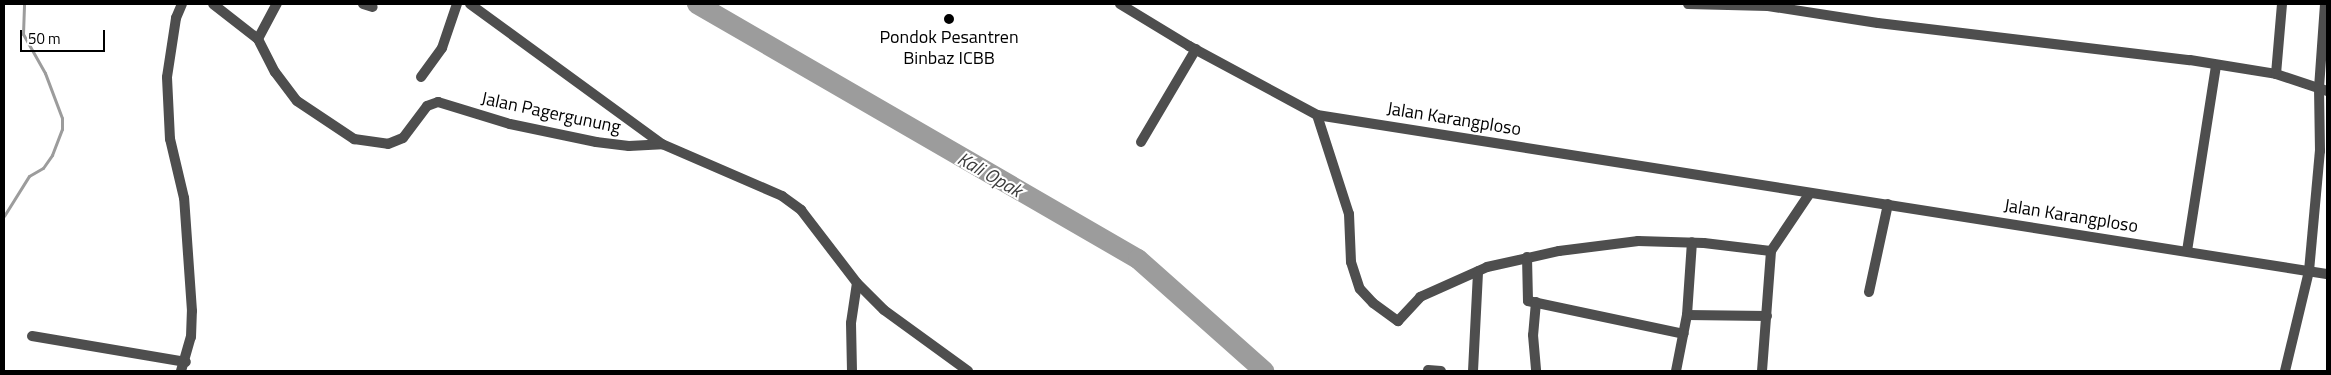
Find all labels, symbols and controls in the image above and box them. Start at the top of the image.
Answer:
marker: Pondok Pesantren Binbaz ICBB [943,13,955,25]
scale bar [22,20,108,52]
text: 50 m [28,27,61,50]
place label: Pondok Pesantren Binbaz ICBB [879,27,1019,70]
street label: Jalan Pagergunung [479,88,623,138]
street label: Jalan Karangploso [1385,98,1523,140]
water label: Kali Opak [954,146,1026,202]
street label: Jalan Karangploso [2002,195,2140,237]

